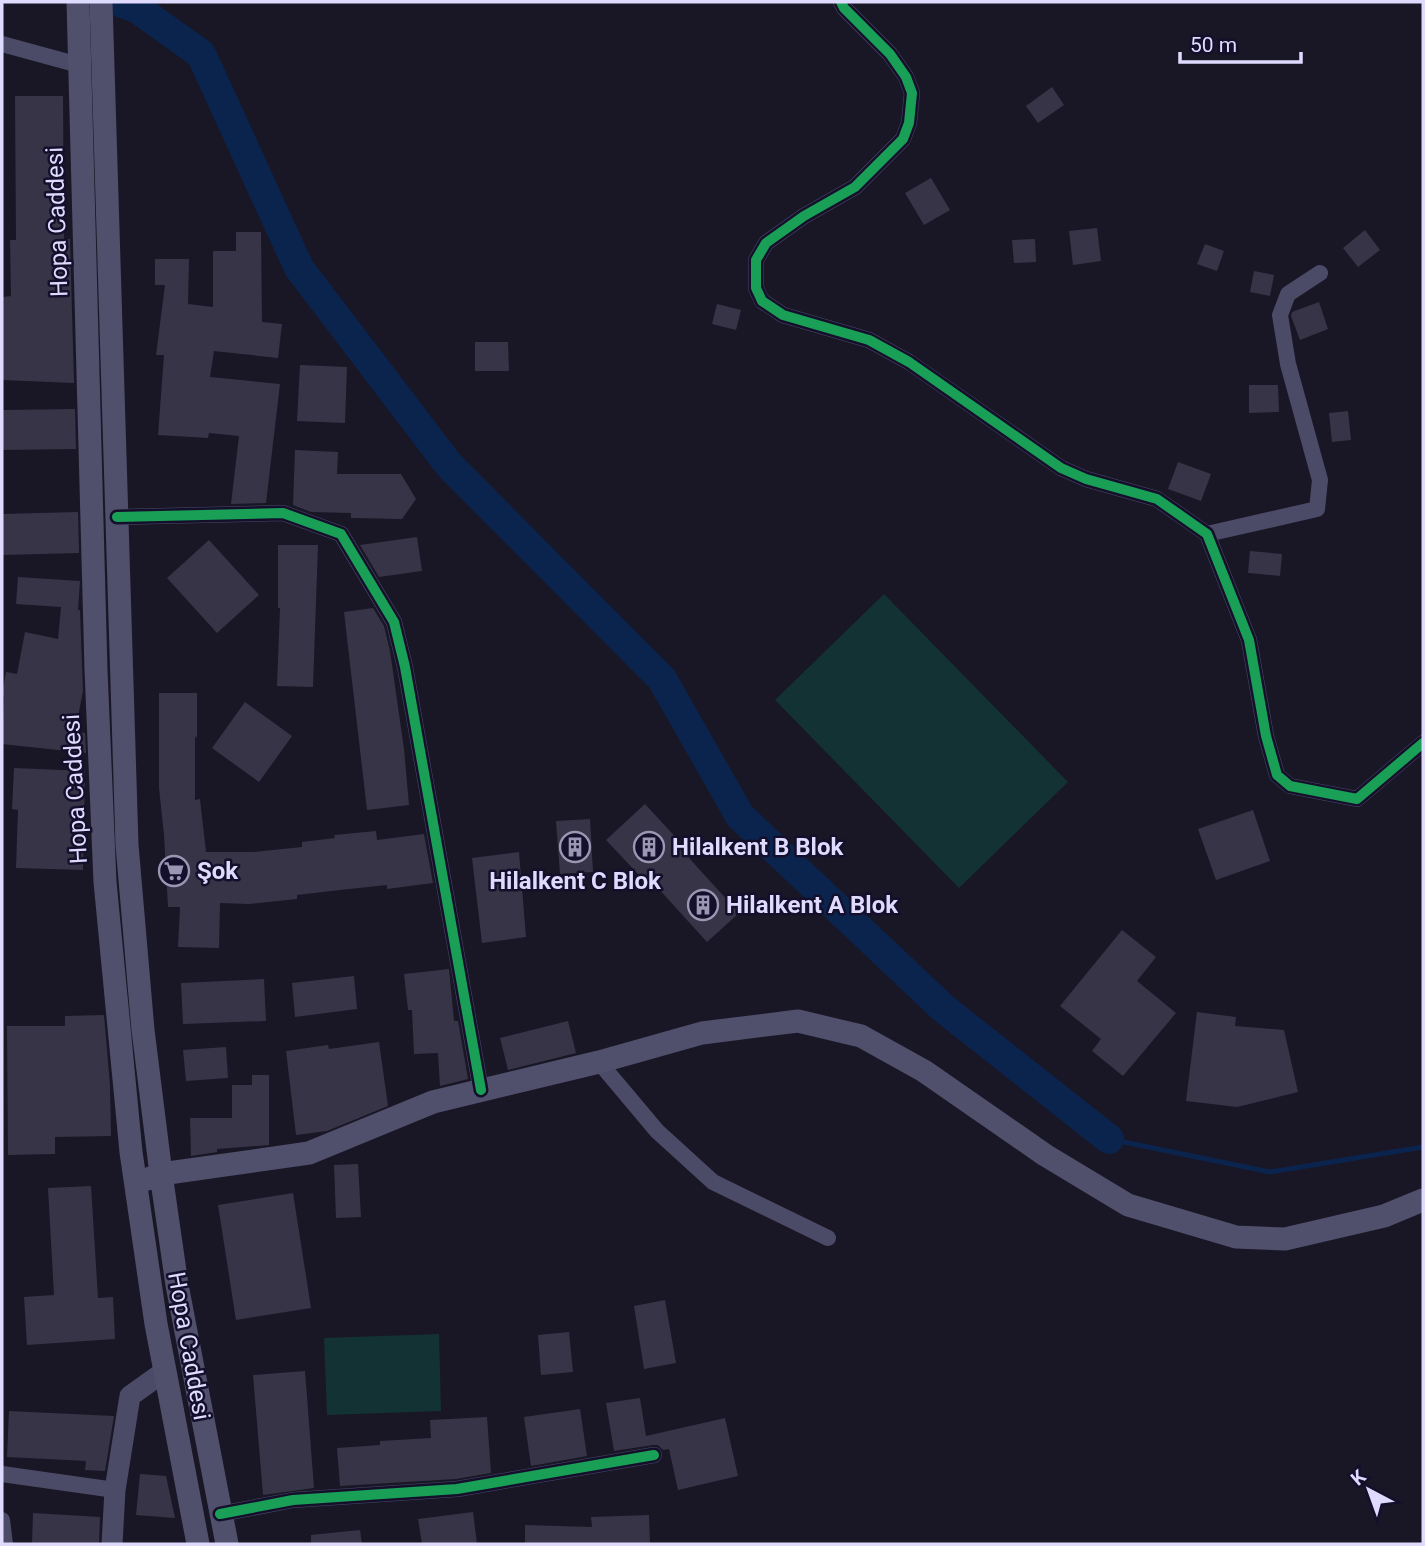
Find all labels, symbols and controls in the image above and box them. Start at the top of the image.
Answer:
scale bar [1180,21,1301,65]
text: 50 m [1190,33,1237,57]
street label: Hopa Caddesi [40,147,74,297]
street label: Hopa Caddesi [57,713,93,865]
building icon: Hilalkent C Blok [558,830,592,864]
building icon: Hilalkent B Blok [632,830,666,864]
place label: Hilalkent B Blok [672,833,844,861]
supermarket icon: Şok [157,854,191,888]
place label: Şok [197,857,239,885]
place label: Hilalkent C Blok [489,867,662,895]
building icon: Hilalkent A Blok [686,888,720,922]
place label: Hilalkent A Blok [726,891,899,919]
street label: Hopa Caddesi [162,1270,216,1422]
north arrow [1334,1455,1404,1525]
text: K [1346,1464,1371,1490]

